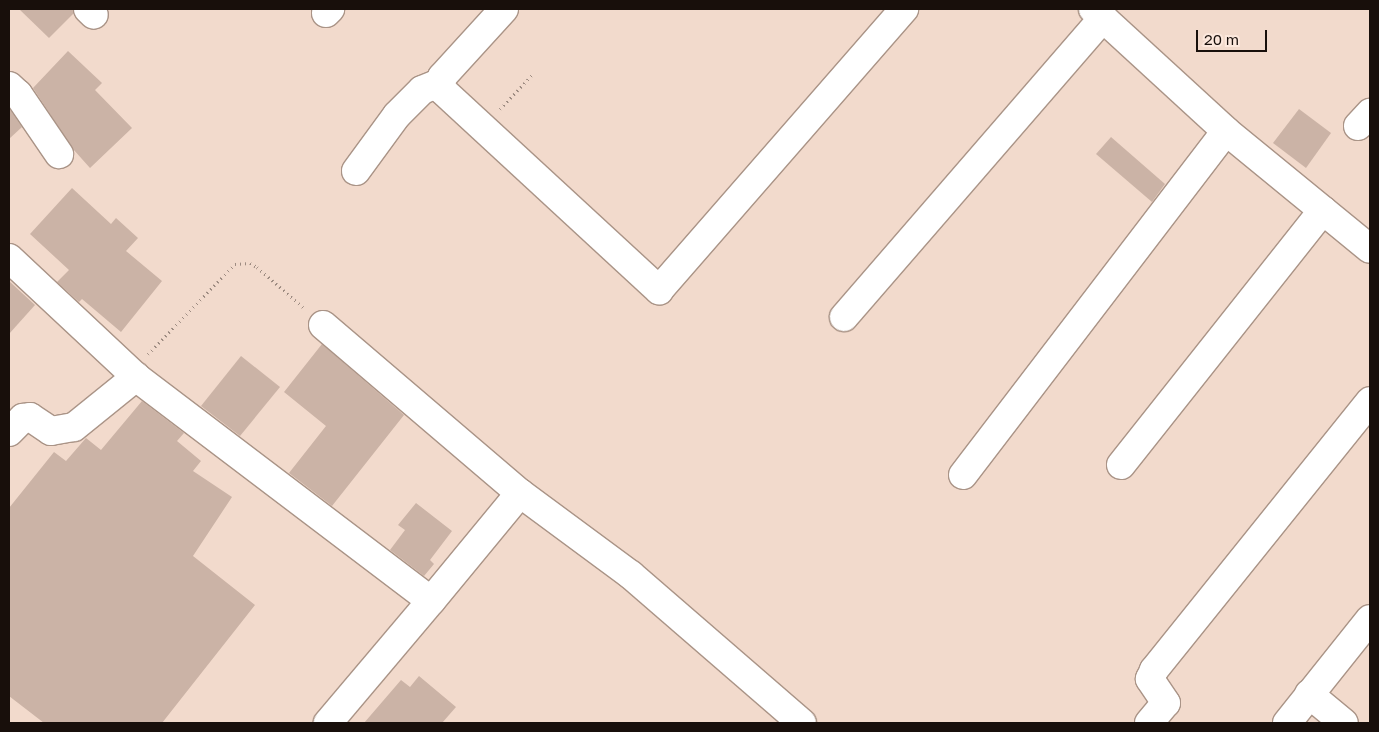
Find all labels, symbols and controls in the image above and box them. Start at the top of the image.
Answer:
scale bar [1199,20,1270,52]
text: 20 m [1204,30,1239,48]

